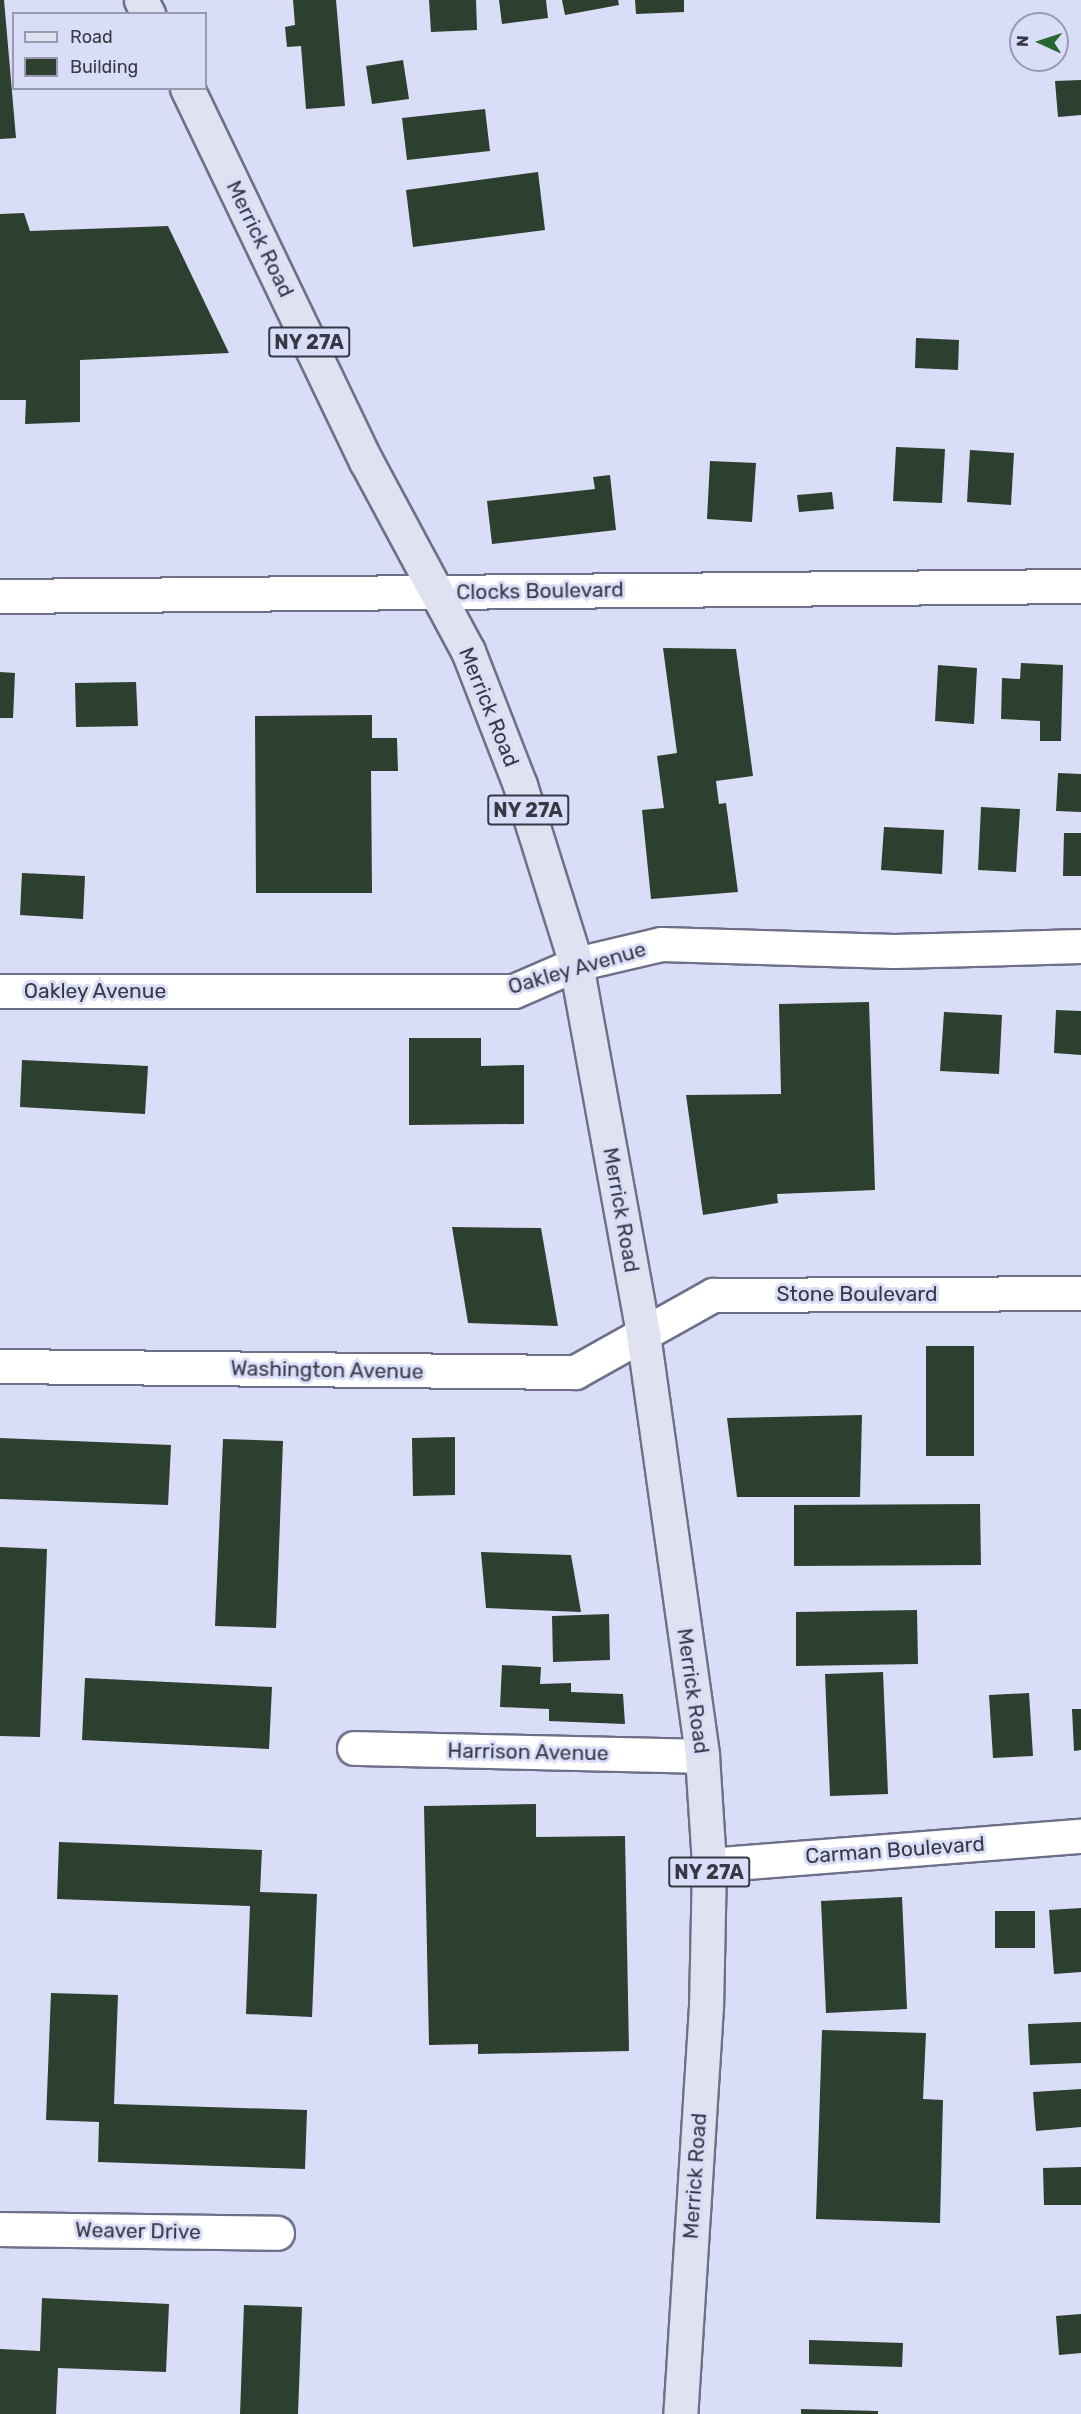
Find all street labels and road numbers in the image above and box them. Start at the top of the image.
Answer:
street label: Merrick Road [221,176,299,302]
road number: NY 27A [267,325,351,359]
street label: Clocks Boulevard [456,577,624,605]
street label: Merrick Road [454,643,524,771]
road number: NY 27A [486,793,570,827]
street label: Oakley Avenue [505,936,649,1000]
street label: Oakley Avenue [23,978,167,1004]
street label: Merrick Road [598,1145,644,1275]
street label: Stone Boulevard [776,1281,938,1307]
street label: Washington Avenue [230,1356,424,1384]
street label: Merrick Road [672,1626,714,1756]
street label: Harrison Avenue [447,1738,609,1766]
street label: Carman Boulevard [804,1831,986,1869]
road number: NY 27A [667,1855,751,1889]
street label: Merrick Road [678,2112,712,2240]
street label: Weaver Drive [75,2217,201,2245]

